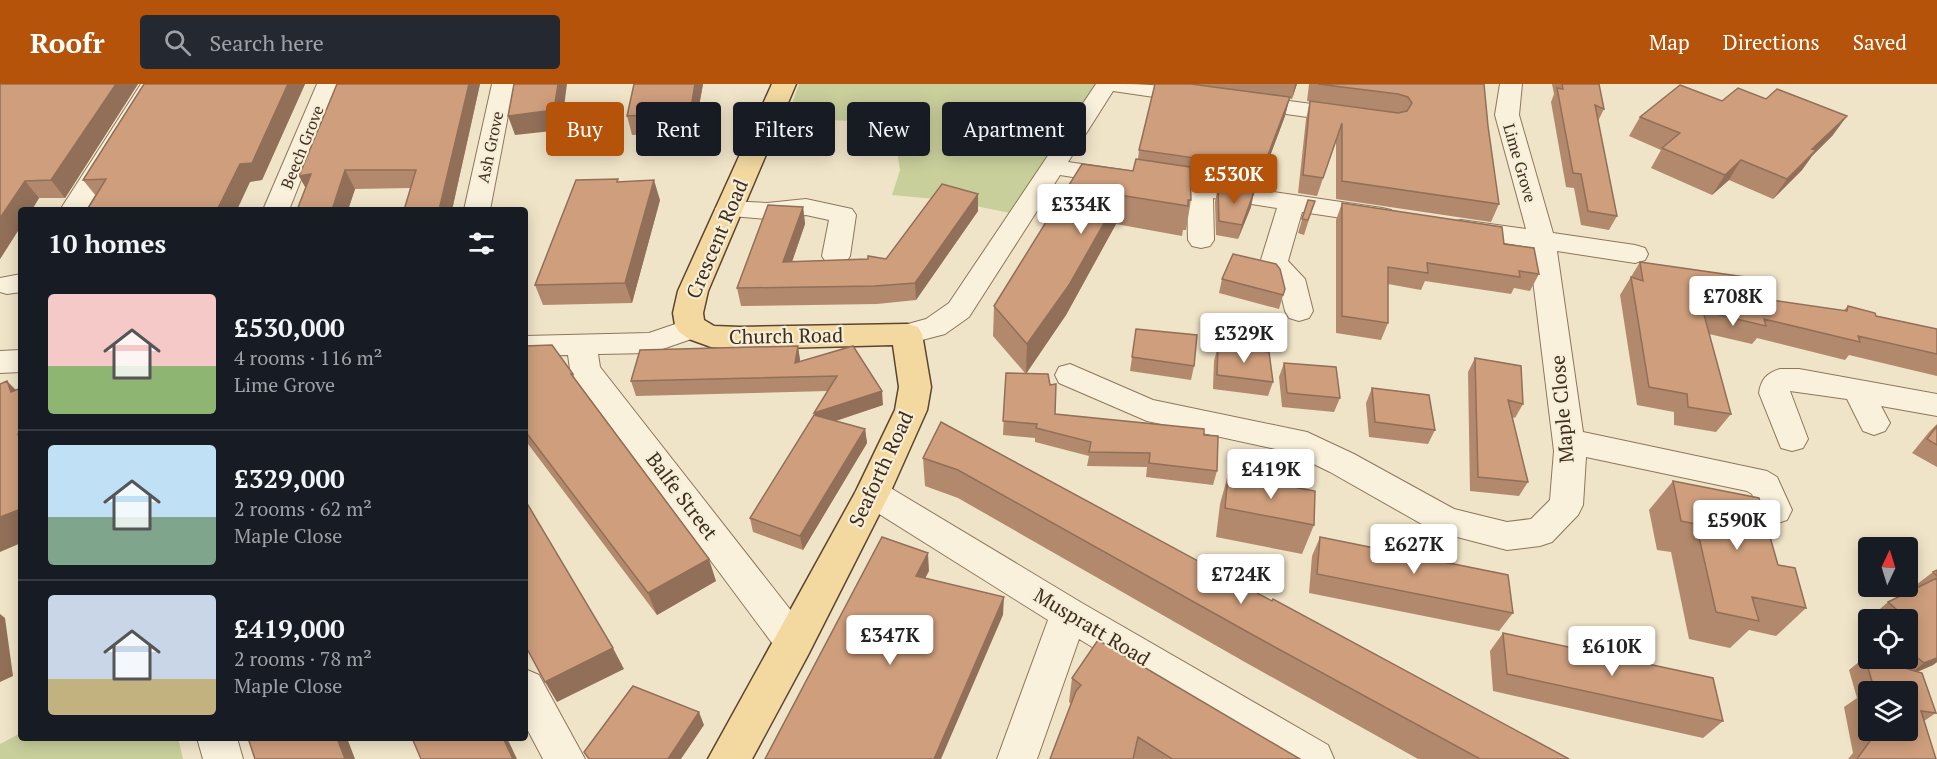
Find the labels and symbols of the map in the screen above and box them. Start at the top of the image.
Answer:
street label: Beech Grove [275,102,329,192]
street label: Ash Grove [472,109,508,185]
street label: Lime Grove [1498,121,1542,205]
pin: £530K [1192,154,1276,205]
street label: Crescent Road [679,175,754,303]
pin: £334K [1039,184,1123,235]
pin: £708K [1691,276,1775,327]
pin: £329K [1202,313,1286,364]
street label: Church Road [729,321,843,350]
street label: Maple Close [1543,354,1580,464]
street label: Seaforth Road [842,407,919,531]
street label: Balfe Street [641,446,725,545]
pin: £419K [1229,449,1313,500]
pin: £590K [1695,500,1779,551]
pin: £627K [1372,524,1456,575]
north arrow [1858,537,1918,597]
pin: £724K [1199,554,1283,605]
street label: Muspratt Road [1029,581,1155,672]
pin: £347K [848,615,932,666]
pin: £610K [1570,626,1654,677]

